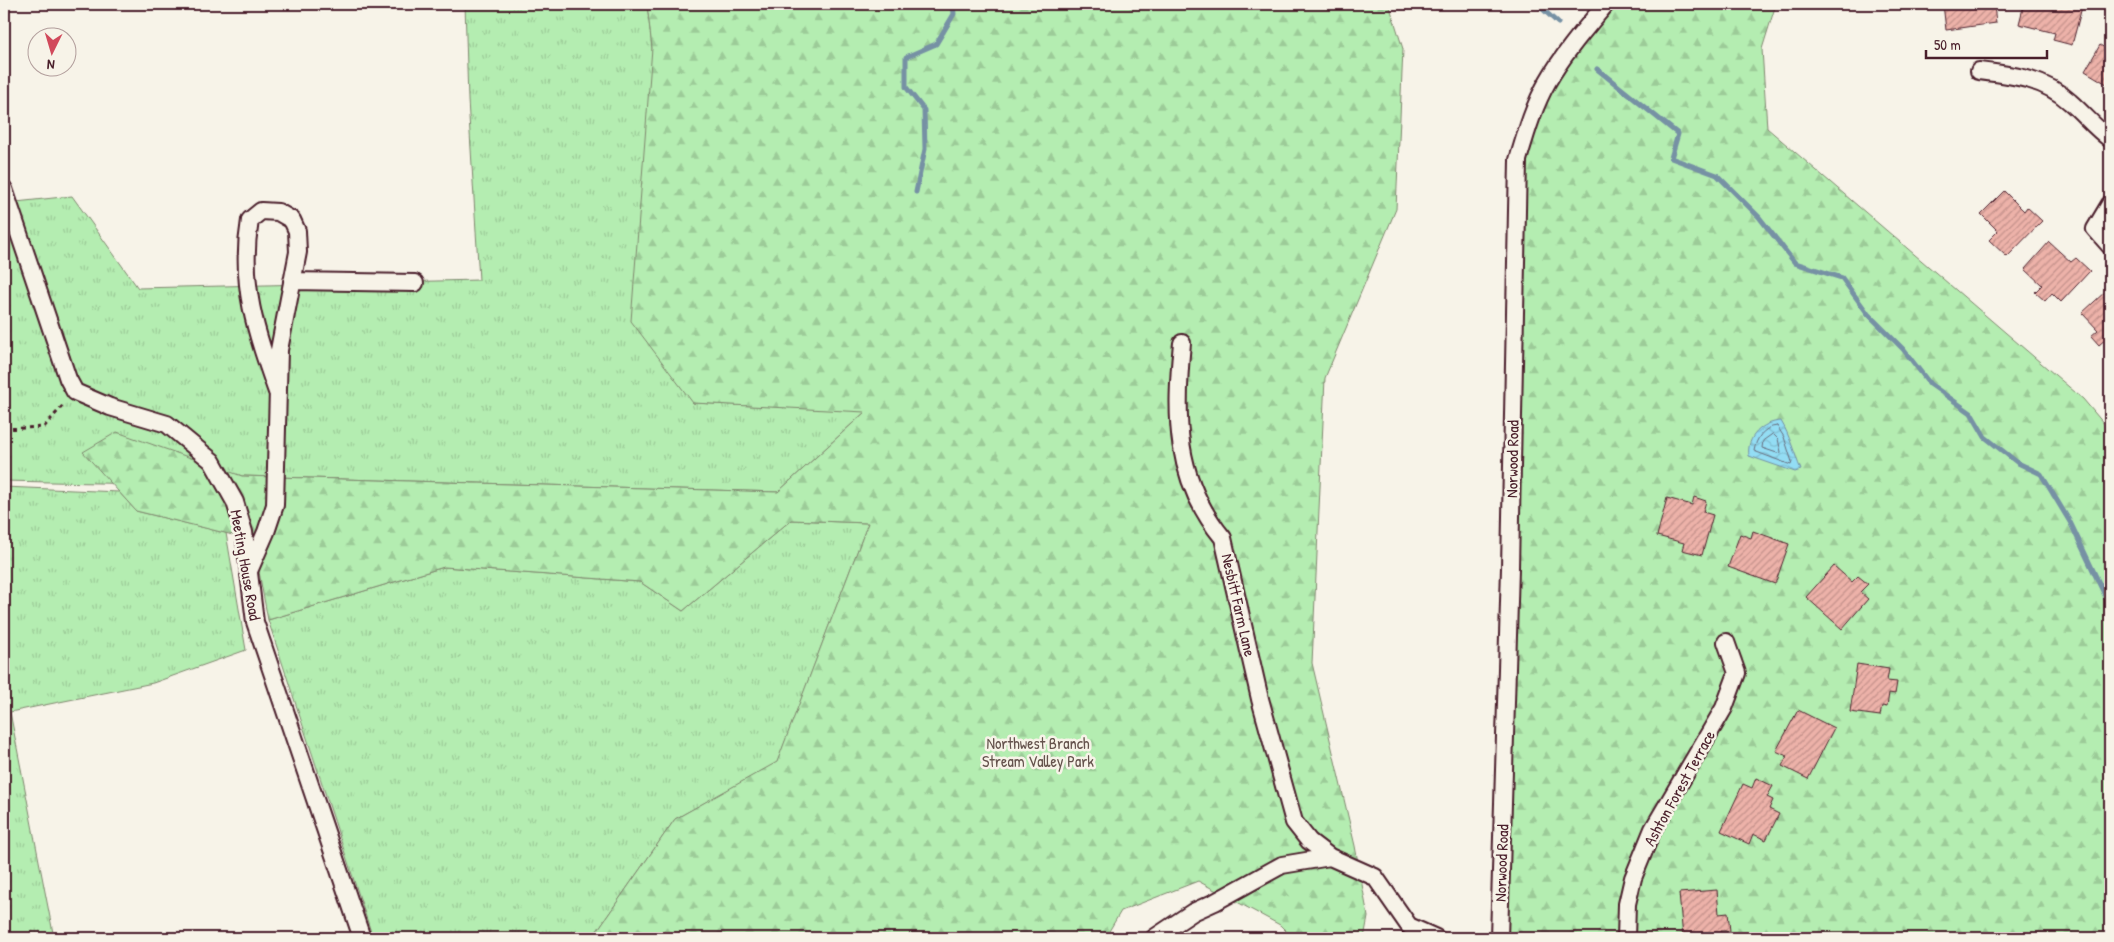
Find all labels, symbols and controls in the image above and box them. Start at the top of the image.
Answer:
north arrow [28,28,78,78]
scale bar [1926,28,2048,60]
text: 50 m [1934,34,1961,55]
text: N [46,56,55,75]
street label: Norwood Road [1500,420,1524,498]
street label: Meeting House Road [225,508,267,622]
street label: Nesbitt Farm Lane [1217,552,1262,659]
street label: Ashton Forest Terrace [1638,726,1720,850]
park label: Northwest Branch Stream Valley Park [982,732,1094,772]
street label: Norwood Road [1489,824,1513,902]

